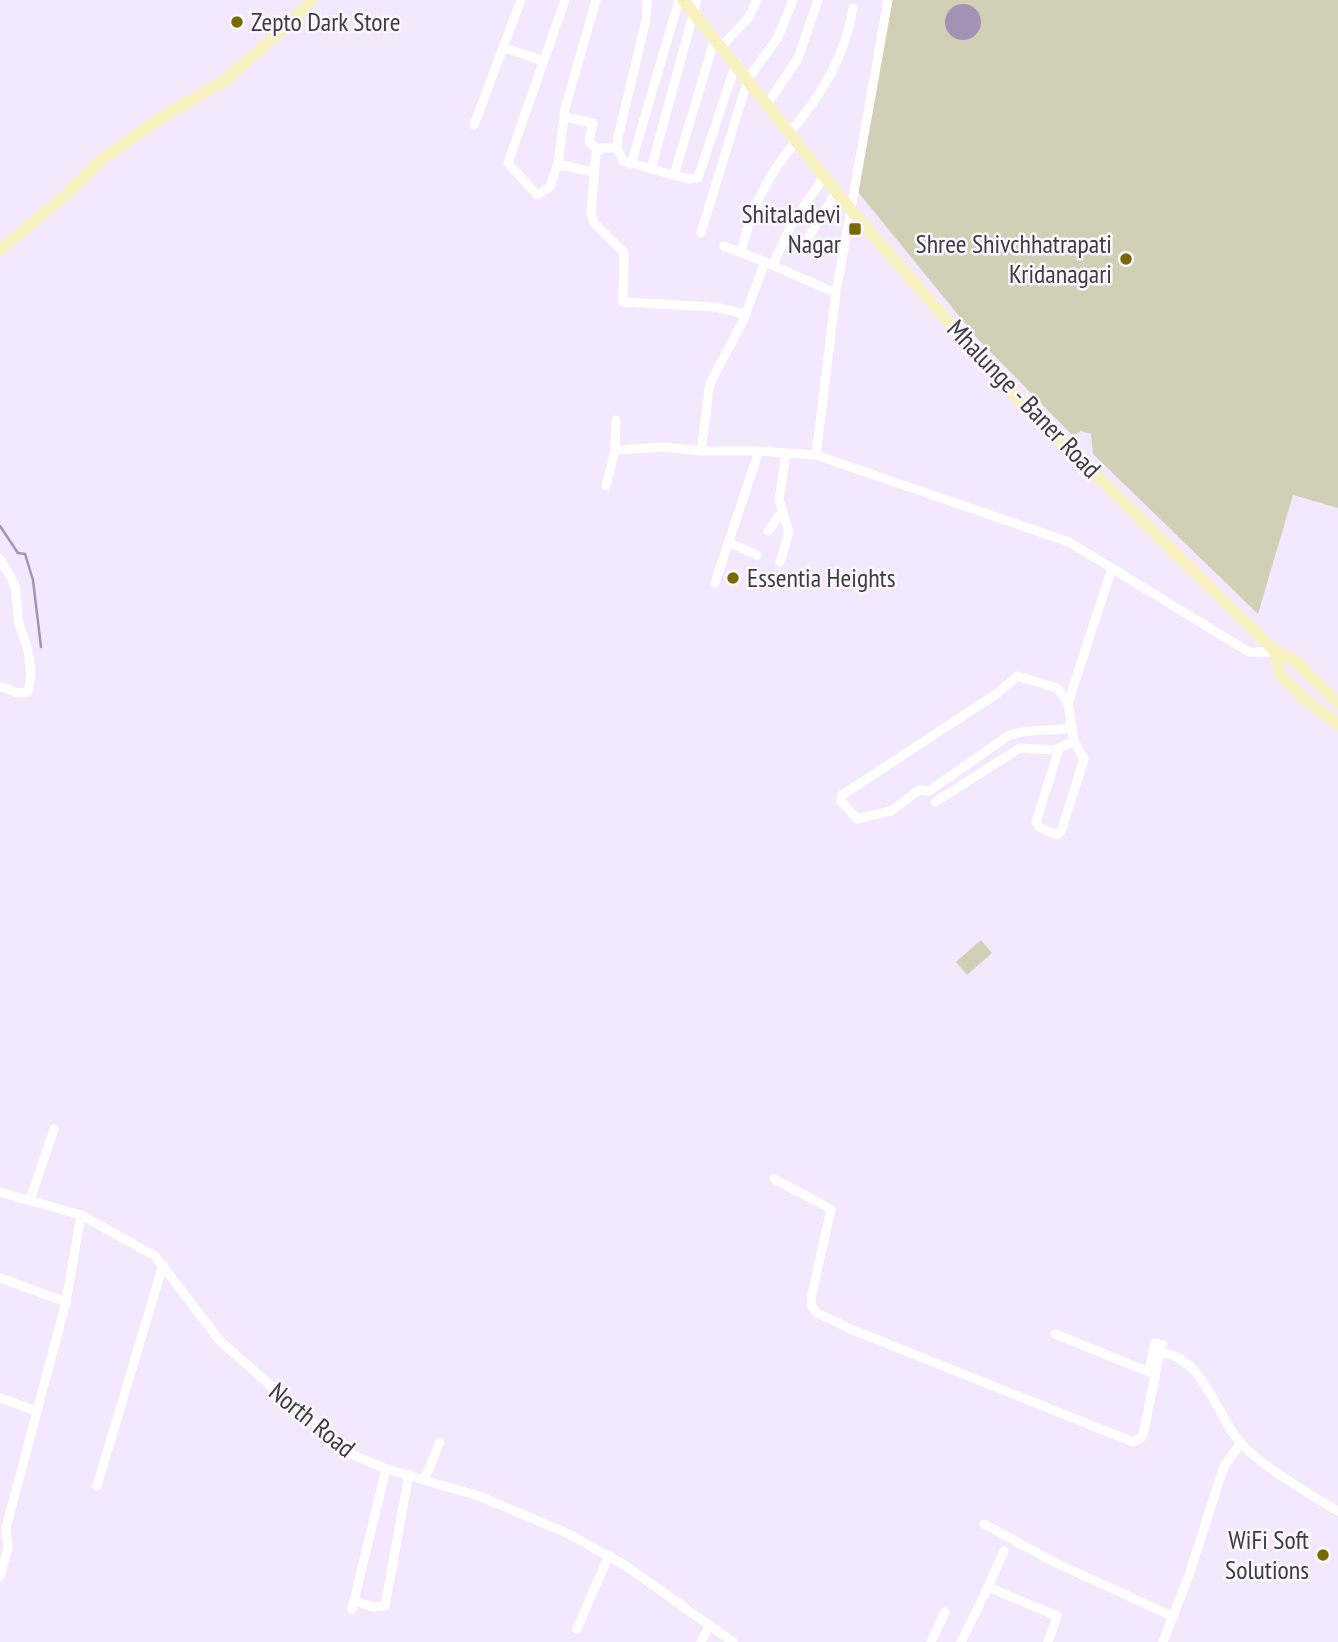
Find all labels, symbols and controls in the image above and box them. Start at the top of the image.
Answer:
place label: Zepto Dark Store [251,5,400,38]
marker: Zepto Dark Store [229,14,245,30]
place label: Shitaladevi Nagar [741,197,841,260]
marker: Shitaladevi Nagar [847,221,863,237]
place label: Shree Shivchhatrapati Kridanagari [916,227,1112,290]
marker: Shree Shivchhatrapati Kridanagari [1118,251,1134,267]
street label: Mhalunge - Baner Road [940,313,1108,485]
place label: Essentia Heights [747,561,896,594]
marker: Essentia Heights [725,570,741,586]
street label: North Road [263,1375,362,1464]
place label: WiFi Soft Solutions [1225,1523,1309,1586]
marker: WiFi Soft Solutions [1315,1547,1331,1563]

